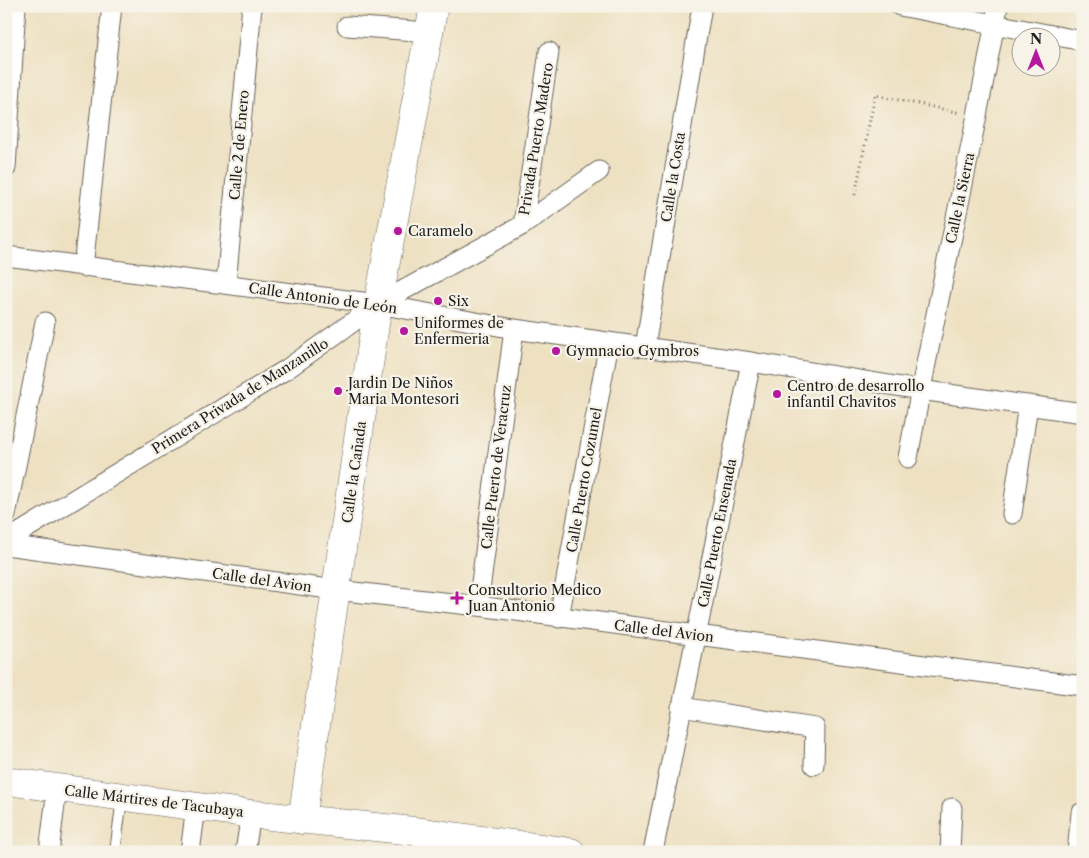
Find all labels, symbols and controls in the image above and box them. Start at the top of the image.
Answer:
north arrow [1012,28,1062,78]
text: N [1030,30,1042,48]
street label: Privada Puerto Madero [515,61,557,217]
street label: Calle 2 de Enero [225,89,253,201]
street label: Calle la Costa [657,130,689,223]
street label: Calle la Sierra [942,150,979,245]
place label: Caramelo [408,222,473,240]
marker: Caramelo [392,225,404,237]
street label: Calle Antonio de León [247,279,399,317]
place label: Six [448,292,470,310]
marker: Six [432,295,444,307]
place label: Uniformes de Enfermeria [414,314,504,348]
marker: Uniformes de Enfermeria [398,325,410,337]
street label: Primera Privada de Manzanillo [148,334,332,458]
place label: Gymnacio Gymbros [566,342,699,360]
marker: Gymnacio Gymbros [550,345,562,357]
place label: Jardin De Niños Maria Montesori [346,374,459,408]
place label: Centro de desarrollo infantil Chavitos [787,377,924,411]
street label: Calle Puerto de Veracruz [477,384,515,550]
marker: Jardin De Niños Maria Montesori [332,385,344,397]
marker: Centro de desarrollo infantil Chavitos [771,388,783,400]
street label: Calle Puerto Cozumel [562,406,606,554]
street label: Calle la Cañada [338,419,370,524]
street label: Calle Puerto Ensenada [694,456,740,609]
street label: Calle del Avion [211,564,313,596]
place label: Consultorio Medico Juan Antonio [466,581,601,615]
marker: Consultorio Medico Juan Antonio [450,591,464,605]
street label: Calle del Avion [613,616,715,646]
street label: Calle Mártires de Tacubaya [63,781,245,821]

